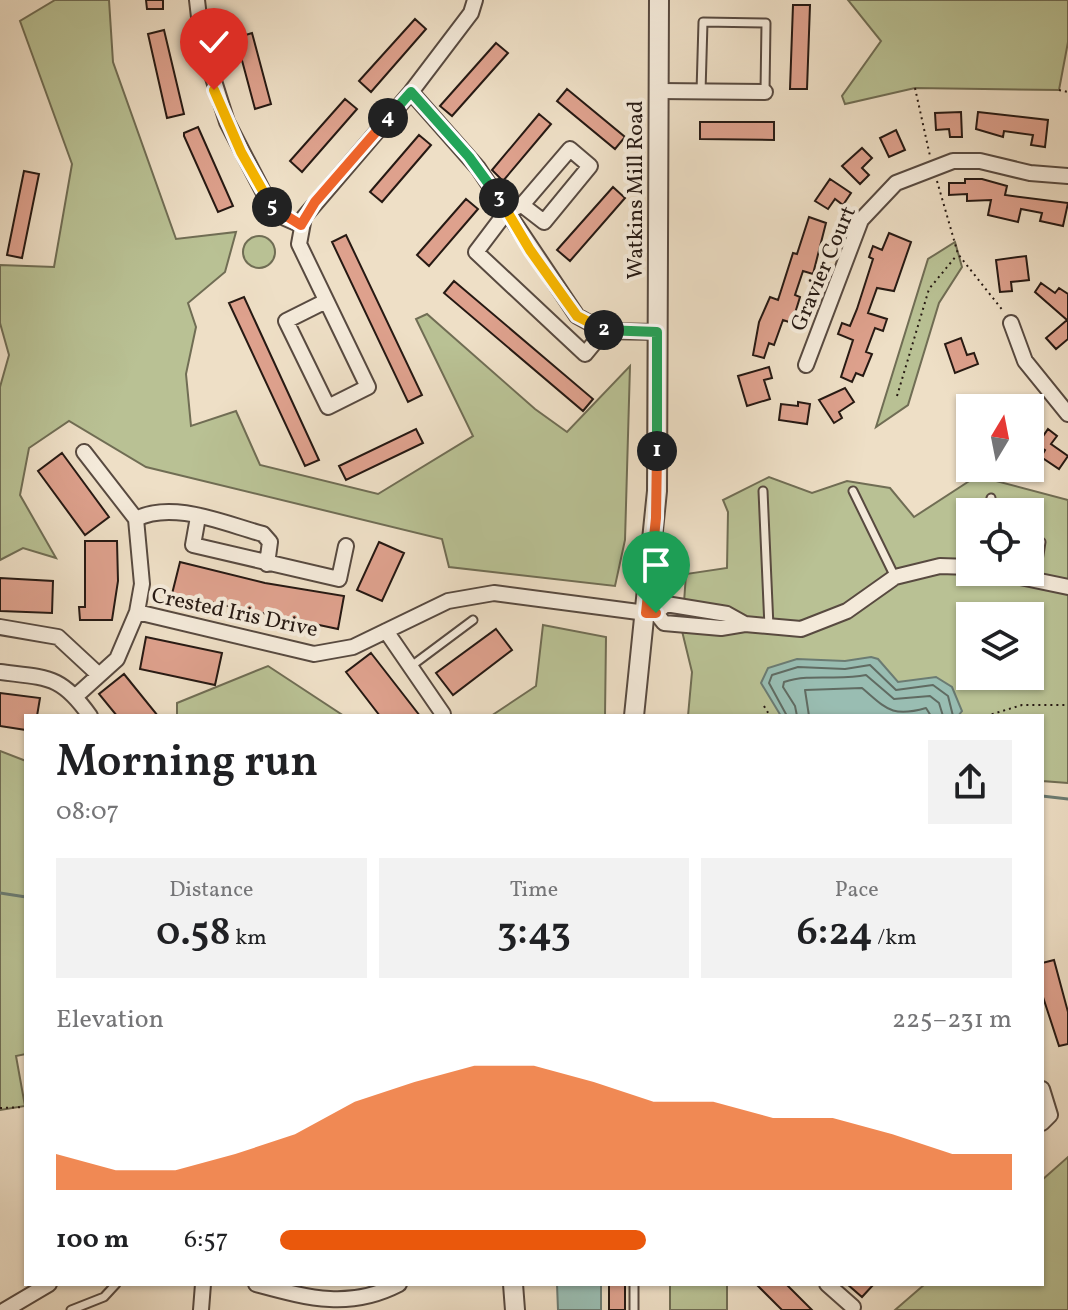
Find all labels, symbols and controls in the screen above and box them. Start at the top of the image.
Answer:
pin [180,8,248,90]
icon: check [192,20,236,64]
pin: 4 [368,98,408,138]
street label: Watkins Mill Road [621,101,652,279]
text: 4 [381,102,395,133]
pin: 3 [479,178,519,218]
text: 3 [493,182,505,213]
pin: 5 [252,187,292,227]
text: 5 [267,191,277,222]
street label: Gravier Court [784,201,865,336]
pin: 2 [584,310,624,350]
text: 2 [598,314,610,345]
north arrow [956,394,1044,482]
map controls [956,394,1044,690]
pin: 1 [637,431,677,471]
text: 1 [653,435,661,466]
button: locate [956,498,1044,586]
pin [622,531,690,613]
icon: arrive [634,543,678,587]
street label: Crested Iris Drive [148,581,321,646]
button: layers [956,602,1044,690]
text: Morning run [56,733,318,794]
button: share [928,740,1012,824]
text: 08:07 [56,794,119,830]
text: Distance [169,875,253,906]
text: Time [510,875,558,906]
text: Pace [835,875,879,906]
text: 0.58 [156,906,231,962]
text: 3:43 [497,906,571,962]
text: 6:24 [797,906,873,962]
text: km [231,923,267,954]
text: /km [873,923,917,954]
text: Elevation [56,1002,164,1038]
text: 225–231 m [892,1002,1012,1038]
text: 100 m [56,1222,129,1258]
text: 6:57 [184,1222,228,1258]

